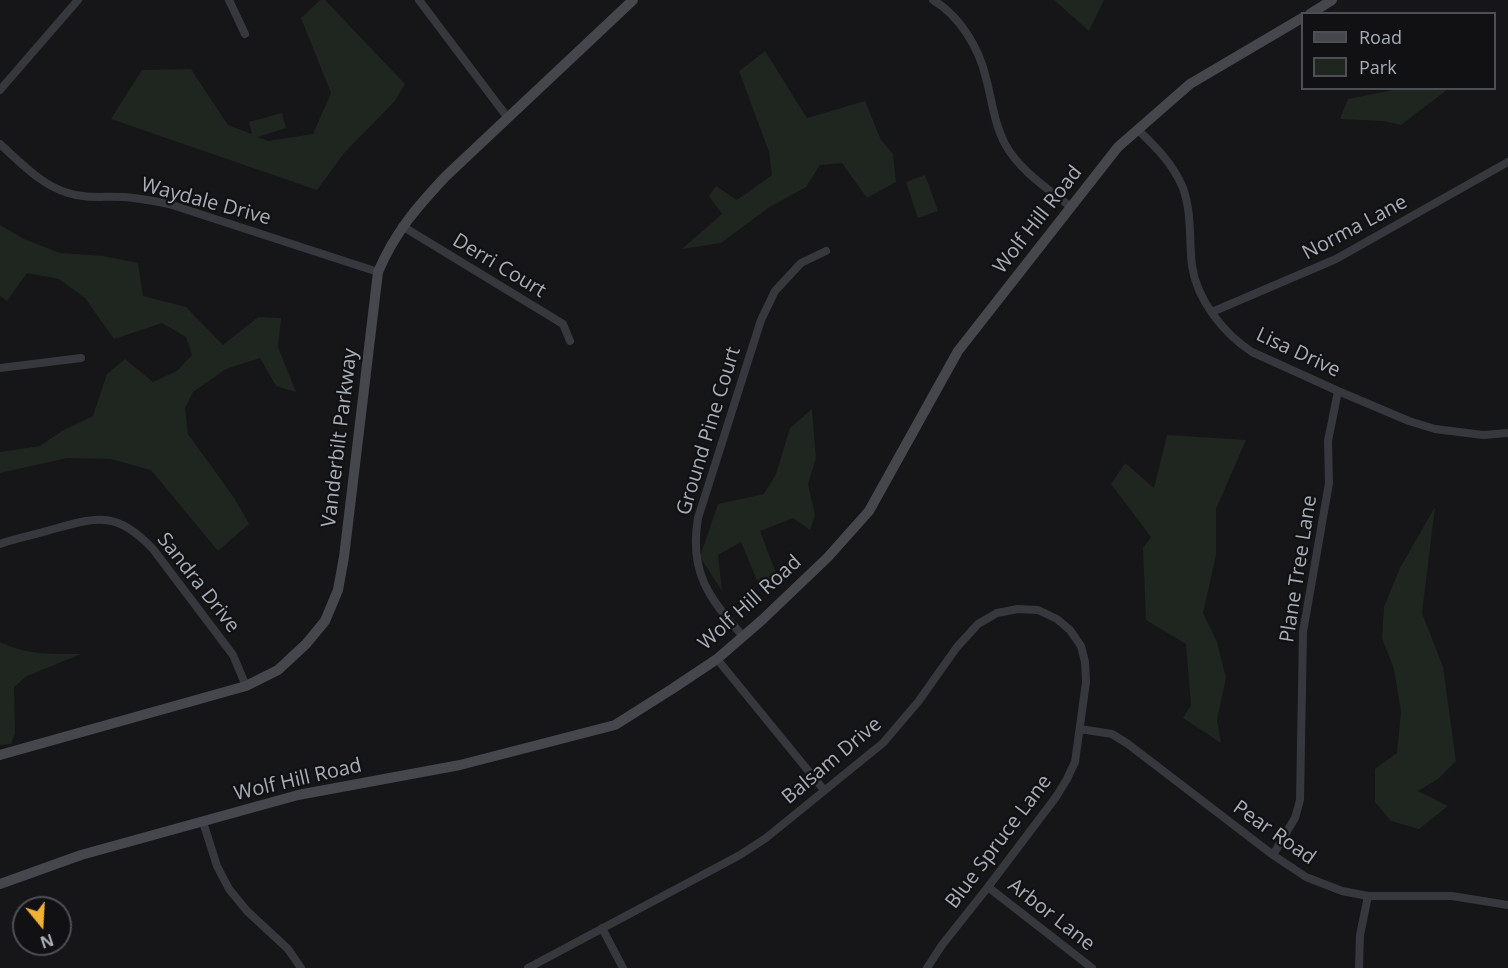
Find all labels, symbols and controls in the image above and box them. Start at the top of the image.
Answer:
legend [1301,12,1496,90]
text: Road [1359,25,1402,49]
text: Park [1359,55,1397,79]
street label: Wolf Hill Road [988,161,1088,279]
street label: Waydale Drive [138,173,274,231]
street label: Norma Lane [1299,190,1411,266]
street label: Derri Court [448,229,550,303]
street label: Lisa Drive [1252,323,1344,383]
street label: Ground Pine Court [672,344,746,518]
street label: Vanderbilt Parkway [317,347,363,529]
street label: Plane Tree Lane [1276,494,1322,644]
street label: Sandra Drive [152,528,244,638]
street label: Wolf Hill Road [694,550,806,656]
street label: Balsam Drive [777,712,887,810]
street label: Wolf Hill Road [232,754,364,806]
street label: Blue Spruce Lane [941,770,1057,914]
street label: Pear Road [1228,796,1320,870]
street label: Arbor Lane [1003,874,1099,956]
north arrow [12,896,72,956]
text: N [37,929,57,954]

